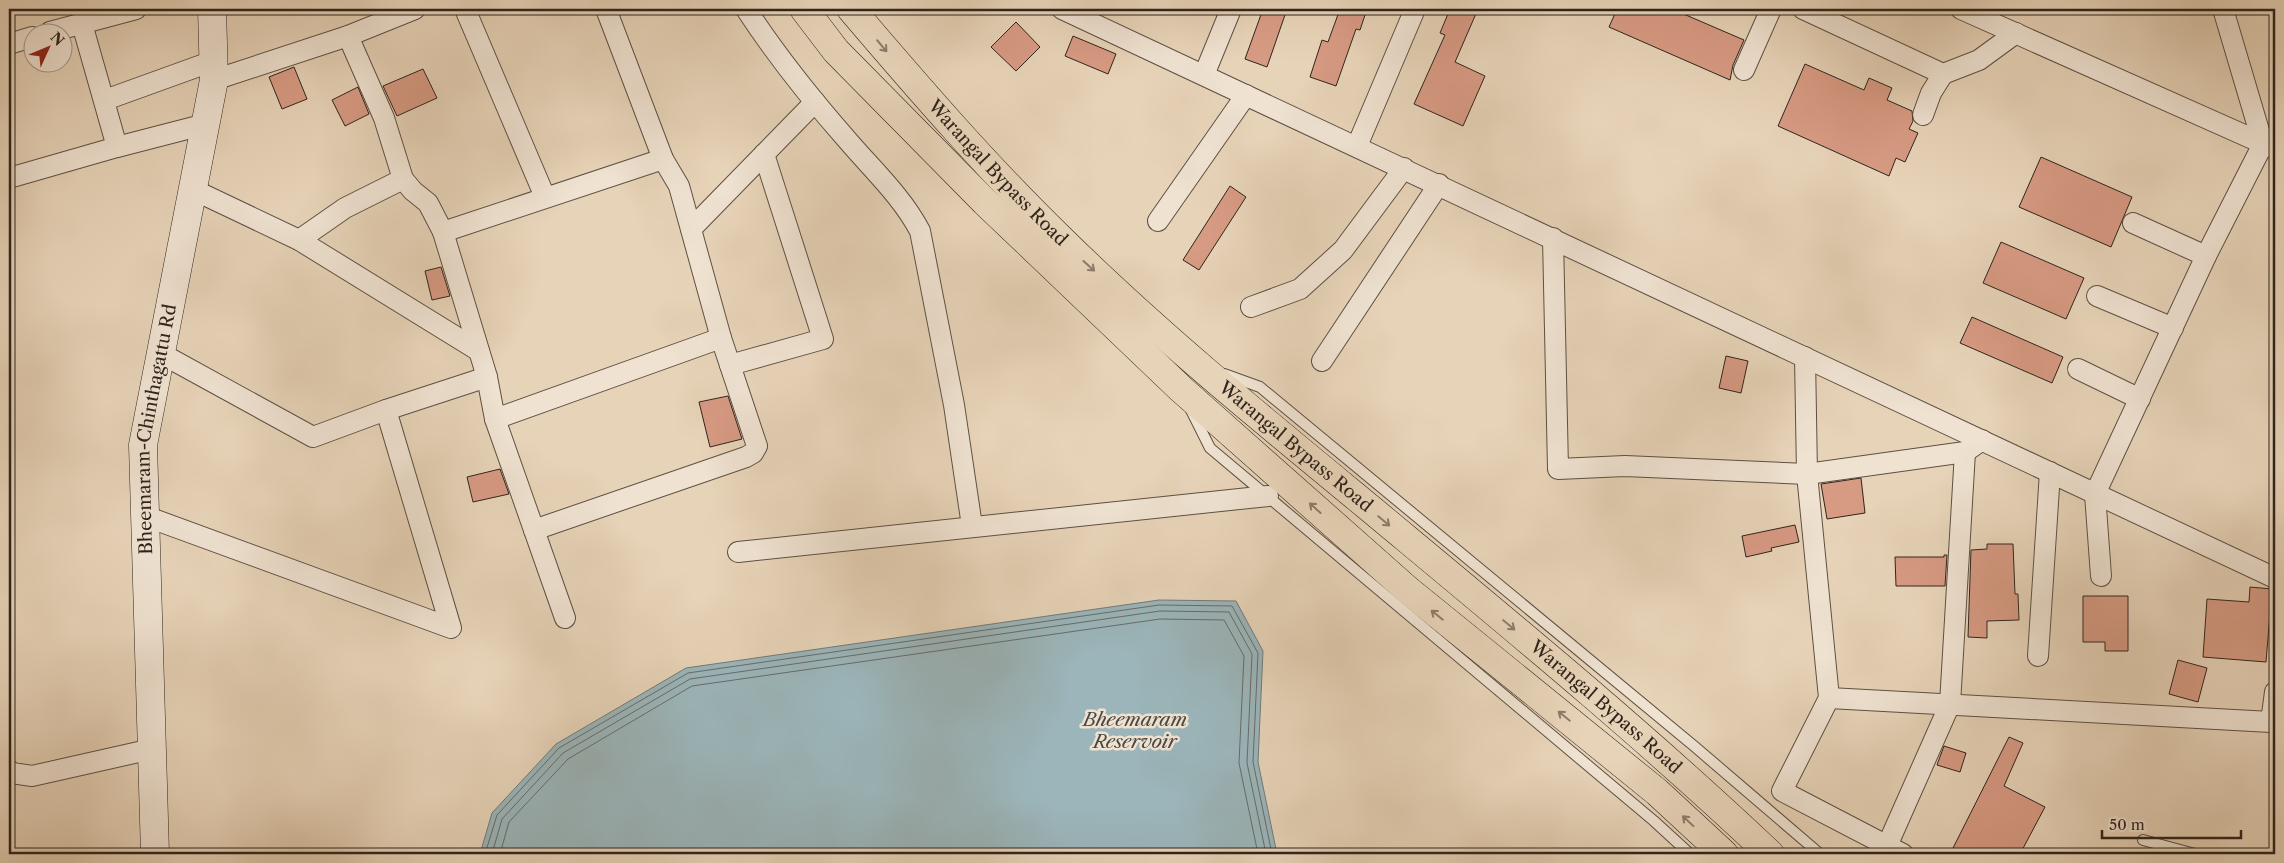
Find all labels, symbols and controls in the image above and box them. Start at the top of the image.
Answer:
north arrow [22,22,72,72]
text: N [47,28,68,50]
one-way arrow [876,39,887,52]
street label: Warangal Bypass Road [923,94,1072,250]
one-way arrow [1083,260,1096,272]
street label: Bheemaram-Chinthagattu Rd [132,302,181,555]
street label: Warangal Bypass Road [1214,376,1377,517]
one-way arrow [1308,502,1321,514]
one-way arrow [1378,515,1391,526]
one-way arrow [1431,609,1444,620]
one-way arrow [1502,620,1515,631]
street label: Warangal Bypass Road [1525,635,1686,779]
water label: Bheemaram Reservoir [1081,708,1187,753]
one-way arrow [1558,711,1571,722]
scale bar [2102,808,2240,840]
one-way arrow [1682,815,1695,827]
text: 50 m [2109,815,2145,834]

